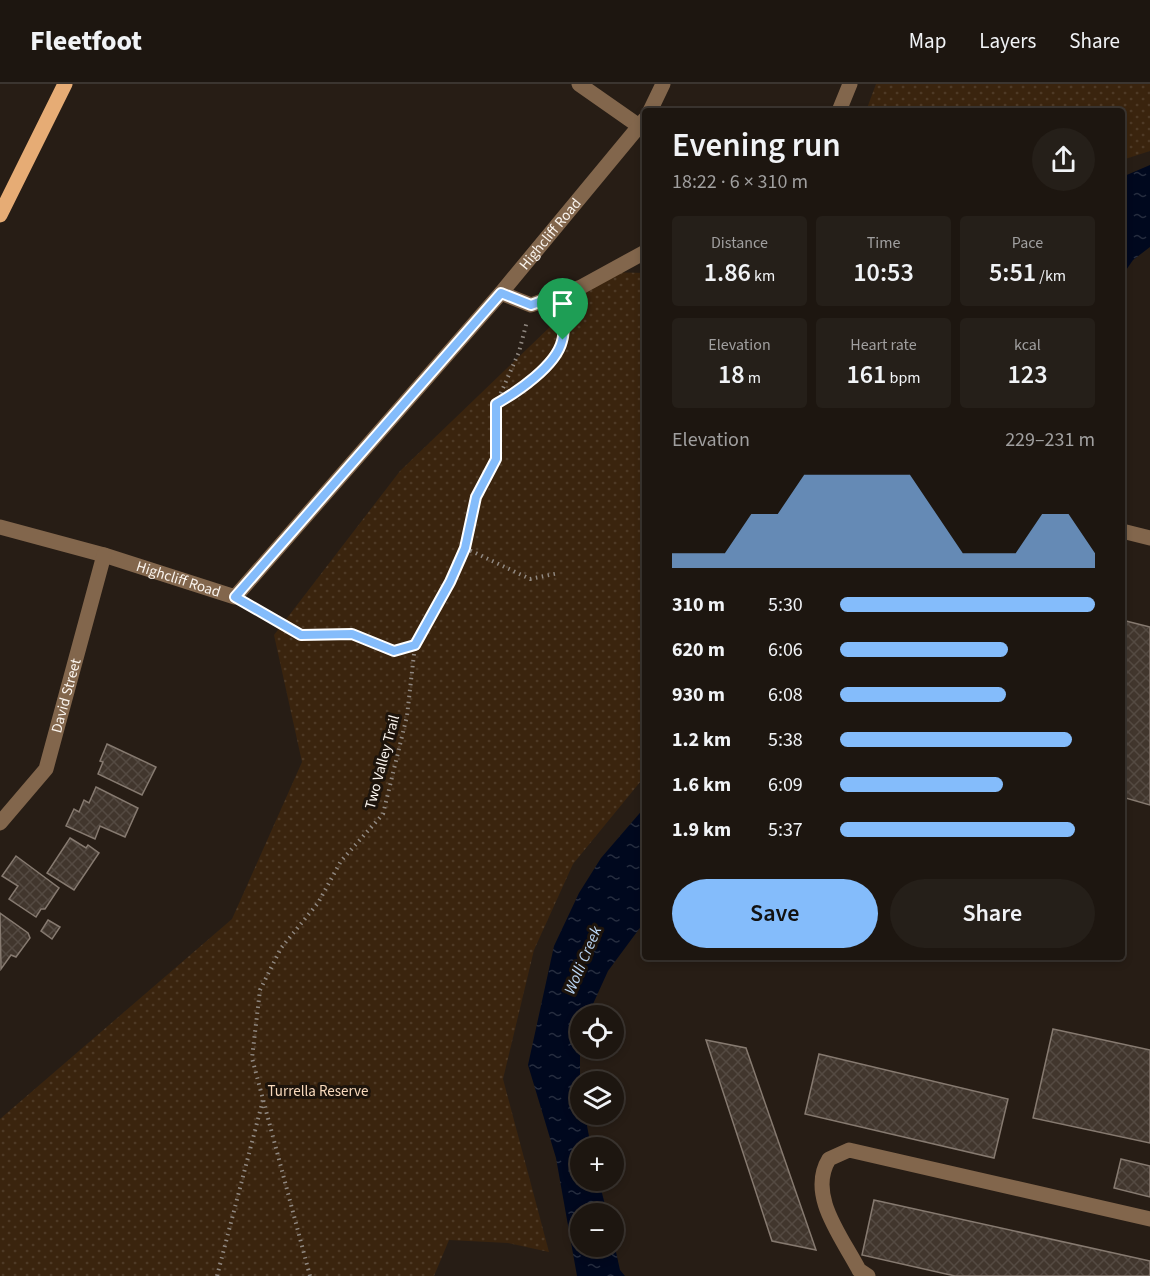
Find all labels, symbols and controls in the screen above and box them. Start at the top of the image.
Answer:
text: Fleetfoot [30,21,142,61]
text: Map [909,26,946,56]
text: Layers [979,26,1036,56]
text: Share [1069,26,1120,56]
text: Evening run [672,122,841,169]
button: share [1032,128,1095,191]
text: 18:22 · 6 × 310 m [672,168,808,196]
street label: Highcliff Road [514,194,586,275]
text: Distance [711,232,768,254]
text: Time [867,232,900,254]
text: Pace [1012,232,1043,254]
text: 1.86 [704,254,751,291]
text: 10:53 [853,254,914,291]
text: 5:51 [989,254,1036,291]
text: km [751,265,775,287]
text: /km [1036,265,1066,287]
pin [537,278,588,340]
icon: arrive [546,287,579,320]
text: Elevation [708,334,771,356]
text: Heart rate [850,334,917,356]
text: kcal [1014,334,1041,356]
text: 18 [718,356,745,393]
text: 161 [846,356,886,393]
text: 123 [1007,356,1048,393]
text: m [745,367,761,389]
text: bpm [886,367,921,389]
text: Elevation [672,426,750,454]
text: 229–231 m [1005,426,1095,454]
street label: Highcliff Road [134,556,223,603]
text: 310 m [672,591,725,619]
text: 5:30 [768,591,803,619]
text: 620 m [672,636,725,664]
text: 6:06 [768,636,803,664]
street label: David Street [46,656,87,735]
text: 930 m [672,681,725,709]
text: 6:08 [768,681,803,709]
street label: Two Valley Trail [360,713,405,812]
text: 1.2 km [672,726,731,754]
text: 5:38 [768,726,803,754]
text: 1.6 km [672,771,731,799]
text: 6:09 [768,771,803,799]
text: 1.9 km [672,816,731,844]
text: 5:37 [768,816,803,844]
button: Save [672,879,878,948]
button: Share [890,879,1095,948]
water label: Wolli Creek [559,923,607,998]
map controls [570,1005,624,1257]
button: locate [570,1005,624,1059]
button: layers [570,1071,624,1125]
park label: Turrella Reserve [268,1081,368,1102]
button: + [570,1137,624,1191]
button: − [570,1203,624,1257]

